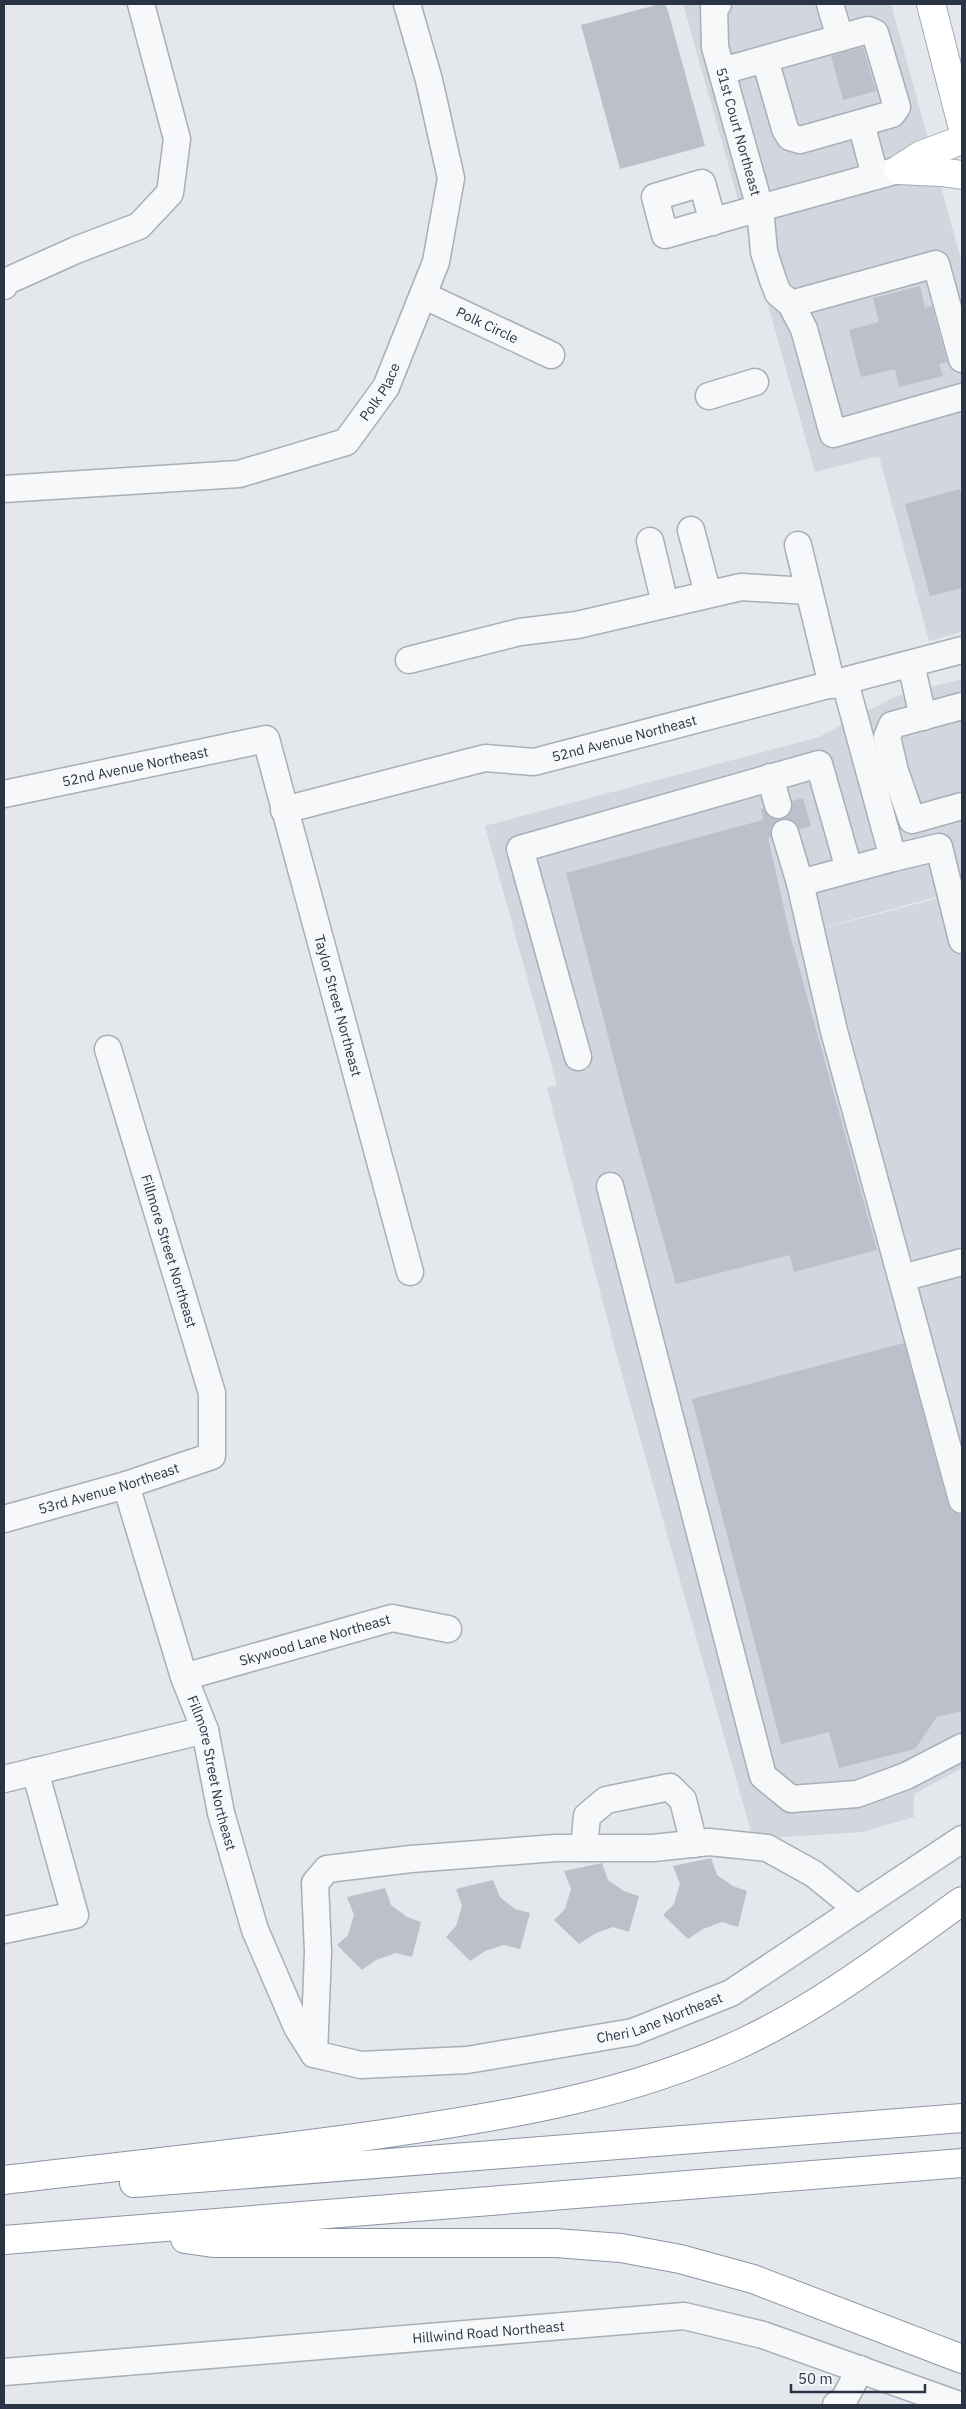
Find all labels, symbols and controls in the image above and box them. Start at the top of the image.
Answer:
street label: 51st Court Northeast [712,65,765,198]
street label: Polk Circle [453,303,521,348]
street label: Polk Place [355,360,404,424]
street label: 52nd Avenue Northeast [550,711,699,766]
street label: 52nd Avenue Northeast [60,742,210,791]
street label: Taylor Street Northeast [310,933,366,1079]
street label: Fillmore Street Northeast [137,1172,201,1330]
street label: 53rd Avenue Northeast [36,1459,181,1518]
street label: Skywood Lane Northeast [237,1610,393,1670]
street label: Fillmore Street Northeast [183,1693,240,1853]
street label: Cheri Lane Northeast [595,1988,725,2047]
street label: Hillwind Road Northeast [412,2317,565,2347]
scale bar [791,2362,925,2394]
text: 50 m [798,2369,833,2388]

